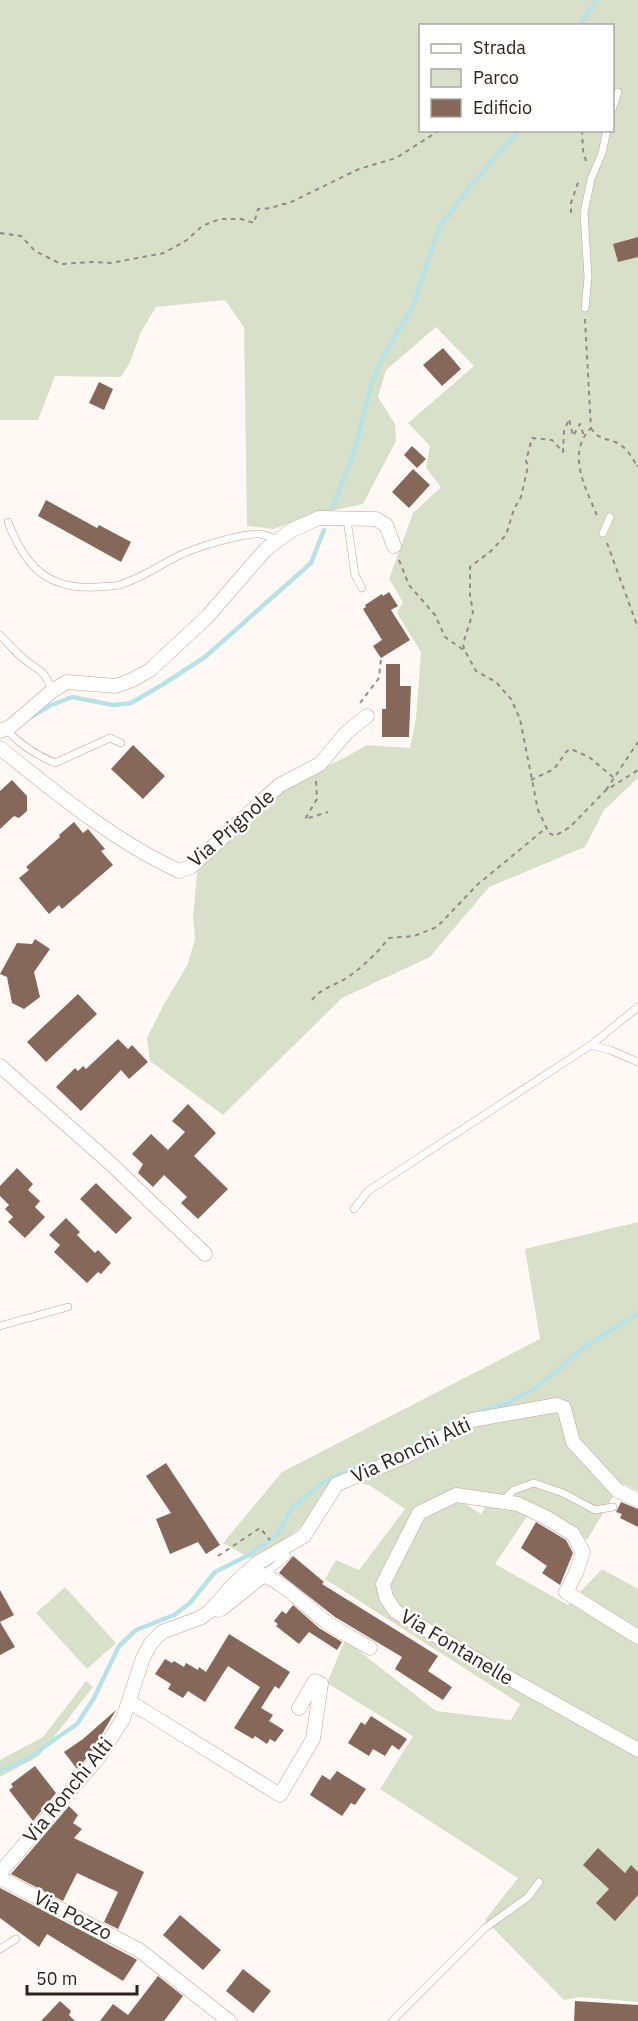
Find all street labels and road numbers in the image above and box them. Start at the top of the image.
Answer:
street label: Via Prignole [182,783,280,873]
street label: Via Ronchi Alti [347,1410,475,1489]
street label: Via Fontanelle [396,1602,519,1691]
street label: Via Ronchi Alti [17,1731,119,1848]
street label: Via Pozzo [29,1883,117,1946]

